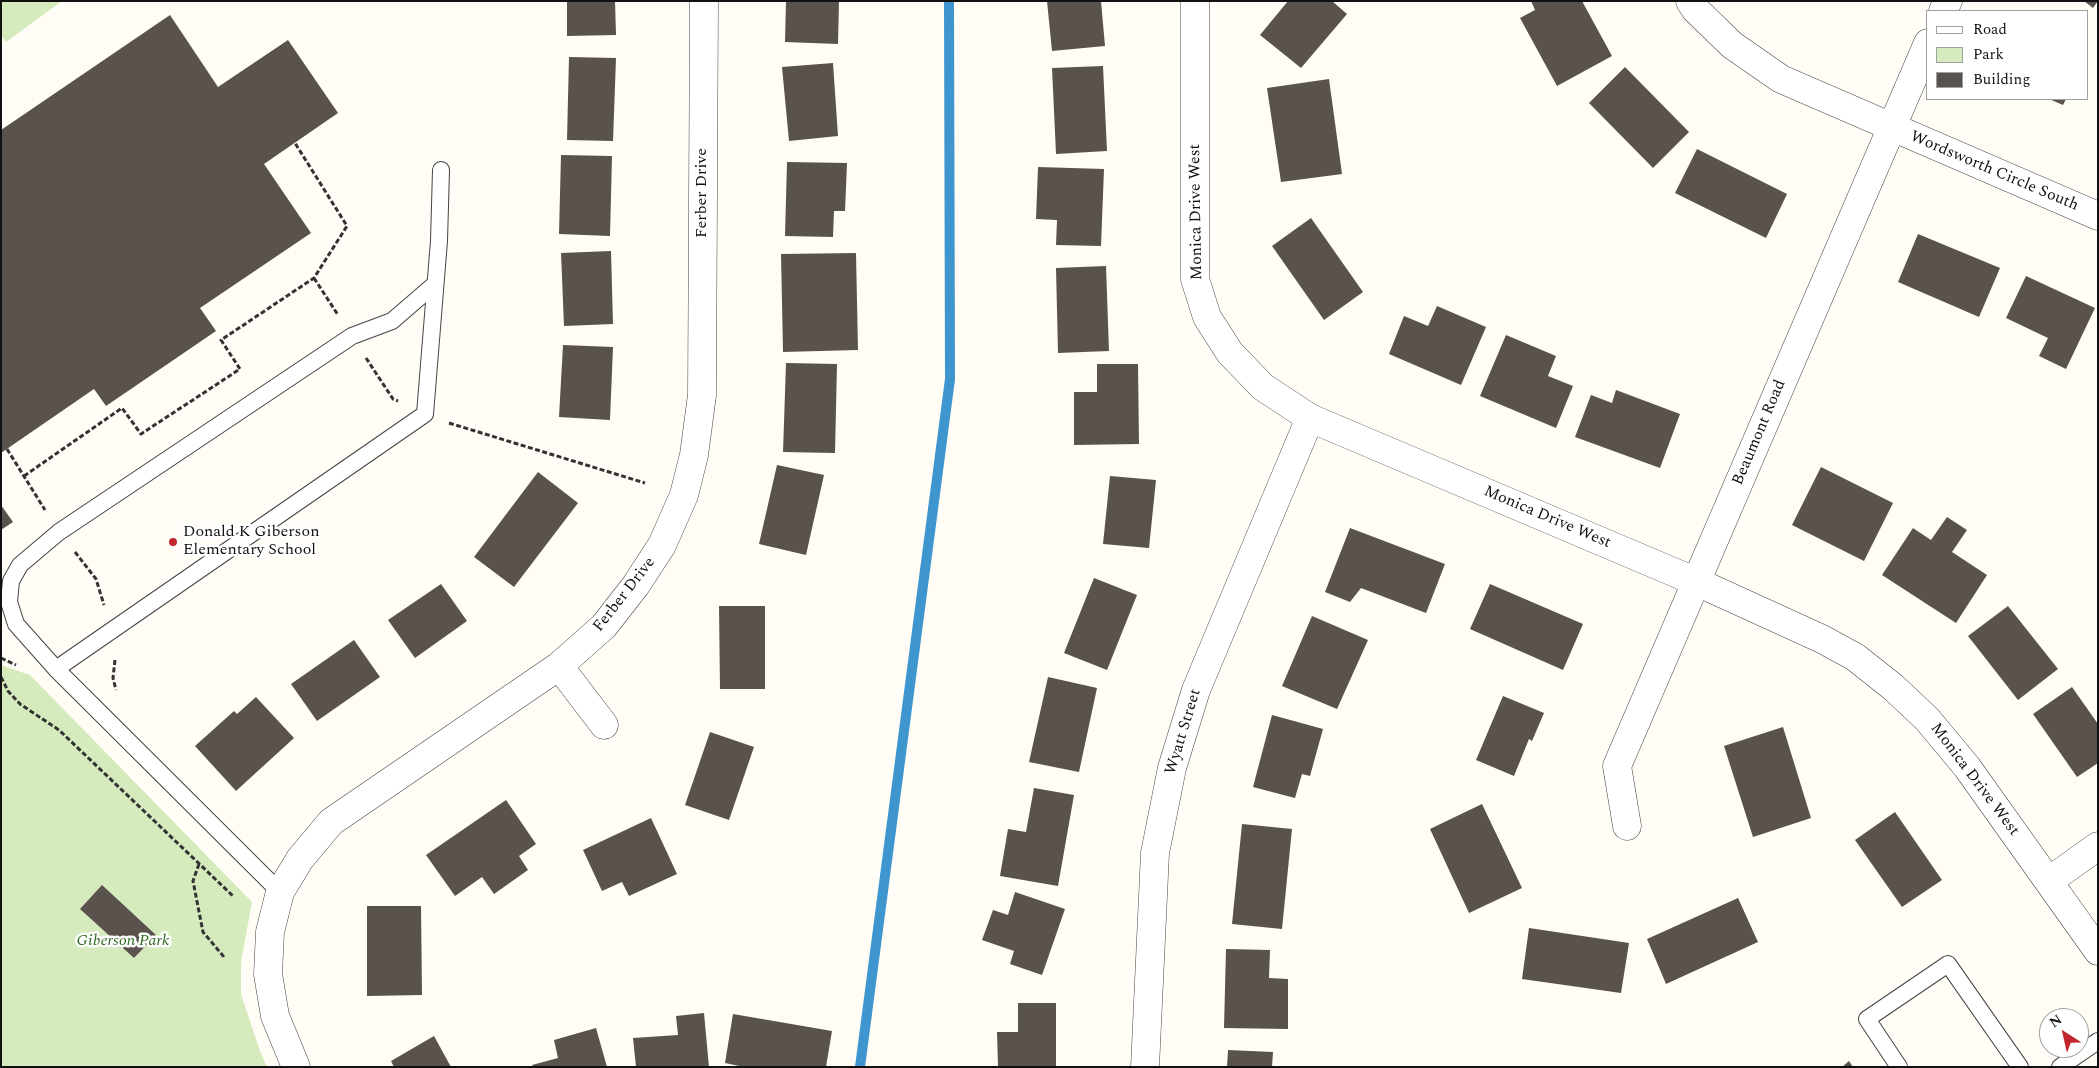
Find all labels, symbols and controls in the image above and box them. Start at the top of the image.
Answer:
legend [1926,10,2089,100]
text: Road [1973,18,2007,41]
text: Park [1973,43,2004,66]
text: Building [1973,68,2030,91]
street label: Wordsworth Circle South [1907,128,2081,216]
street label: Monica Drive West [1186,144,1208,280]
street label: Ferber Drive [693,148,713,238]
street label: Beaumont Road [1729,377,1791,489]
street label: Monica Drive West [1480,483,1614,553]
place label: Donald K Giberson Elementary School [183,523,319,561]
marker: Donald K Giberson Elementary School [167,536,179,548]
street label: Ferber Drive [590,554,660,636]
street label: Wyatt Street [1162,687,1206,777]
street label: Monica Drive West [1925,720,2023,840]
park label: Giberson Park [77,932,169,952]
north arrow [2039,1008,2089,1058]
text: N [2045,1009,2066,1033]

